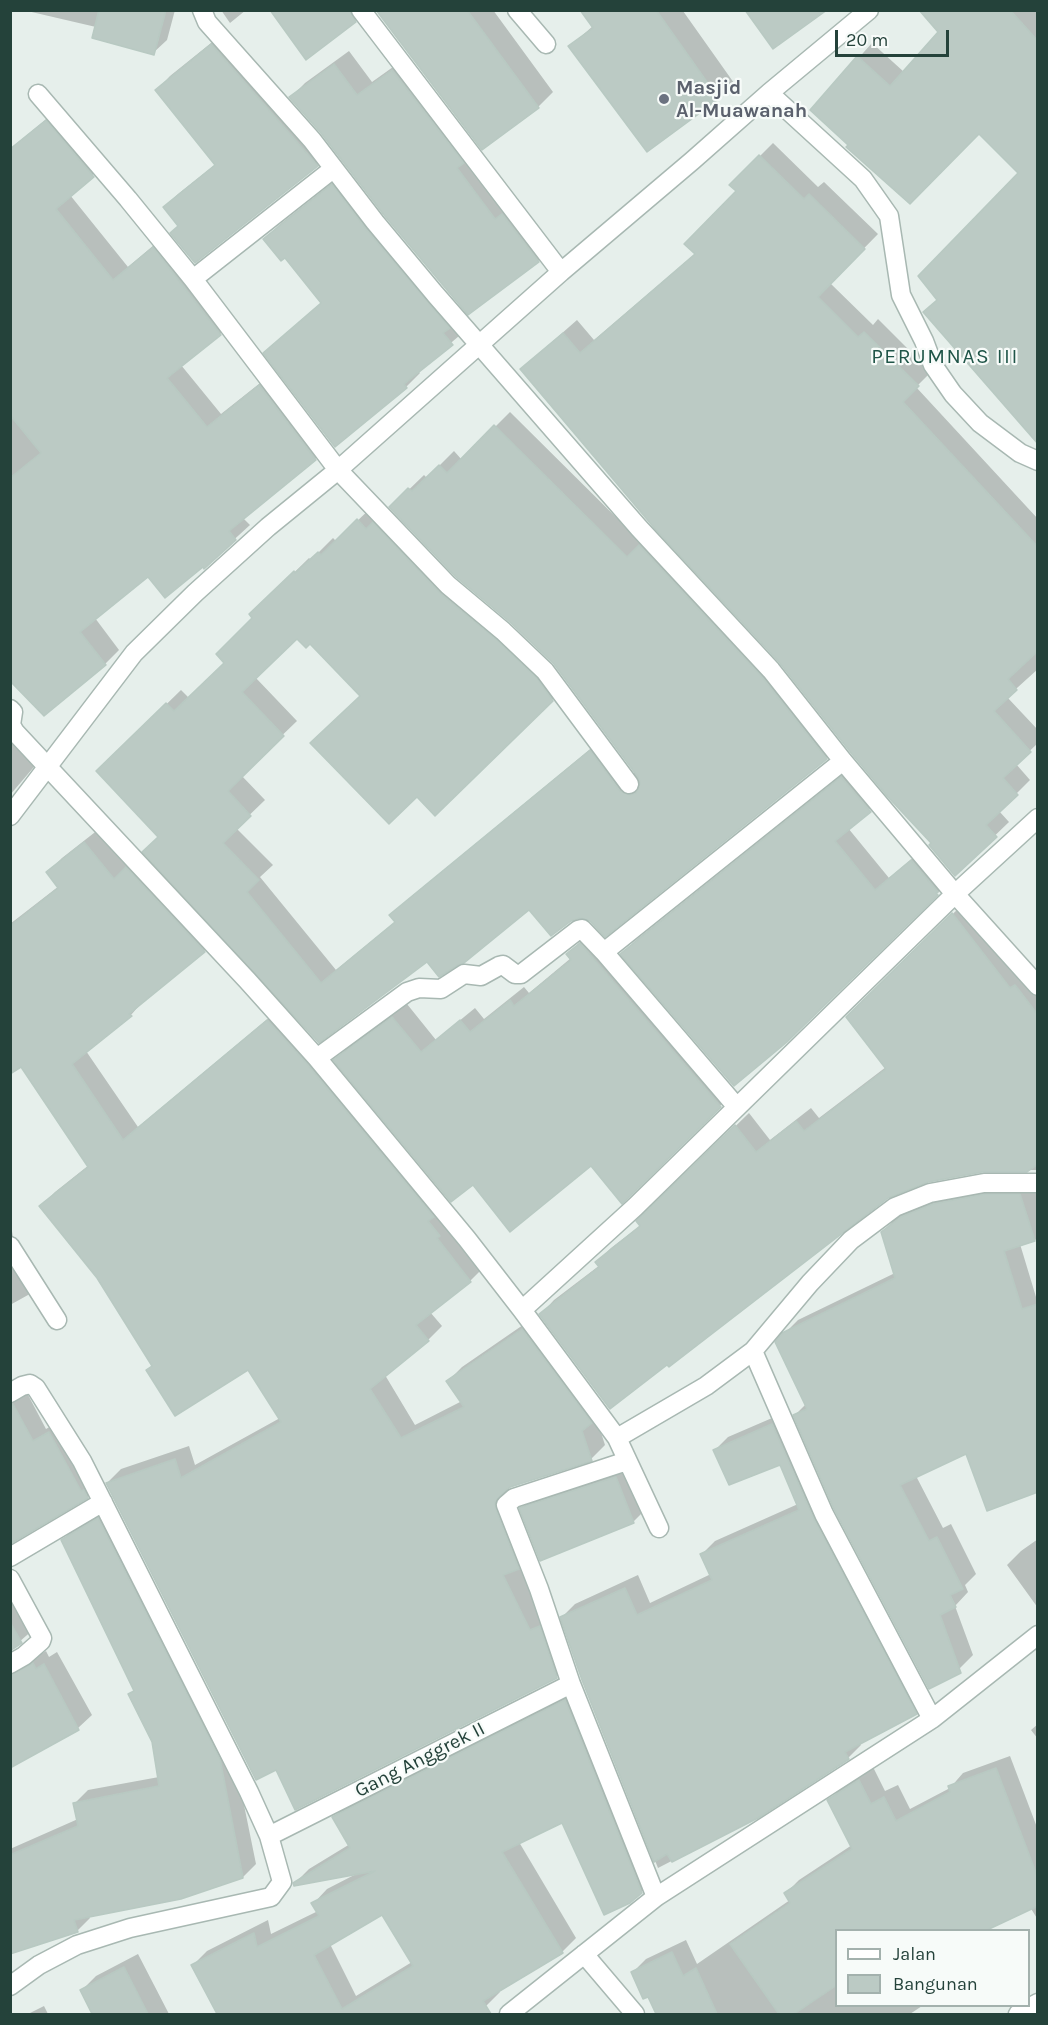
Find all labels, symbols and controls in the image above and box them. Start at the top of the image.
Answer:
scale bar [838,18,952,56]
text: 20 m [846,29,888,51]
place label: Masjid Al-Muawanah [676,76,807,123]
marker: Masjid Al-Muawanah [657,92,671,106]
district label: PERUMNAS III [871,344,1019,370]
street label: Gang Anggrek II [351,1717,489,1803]
legend [835,1929,1030,2007]
text: Jalan [893,1943,936,1965]
text: Bangunan [893,1973,978,1995]

